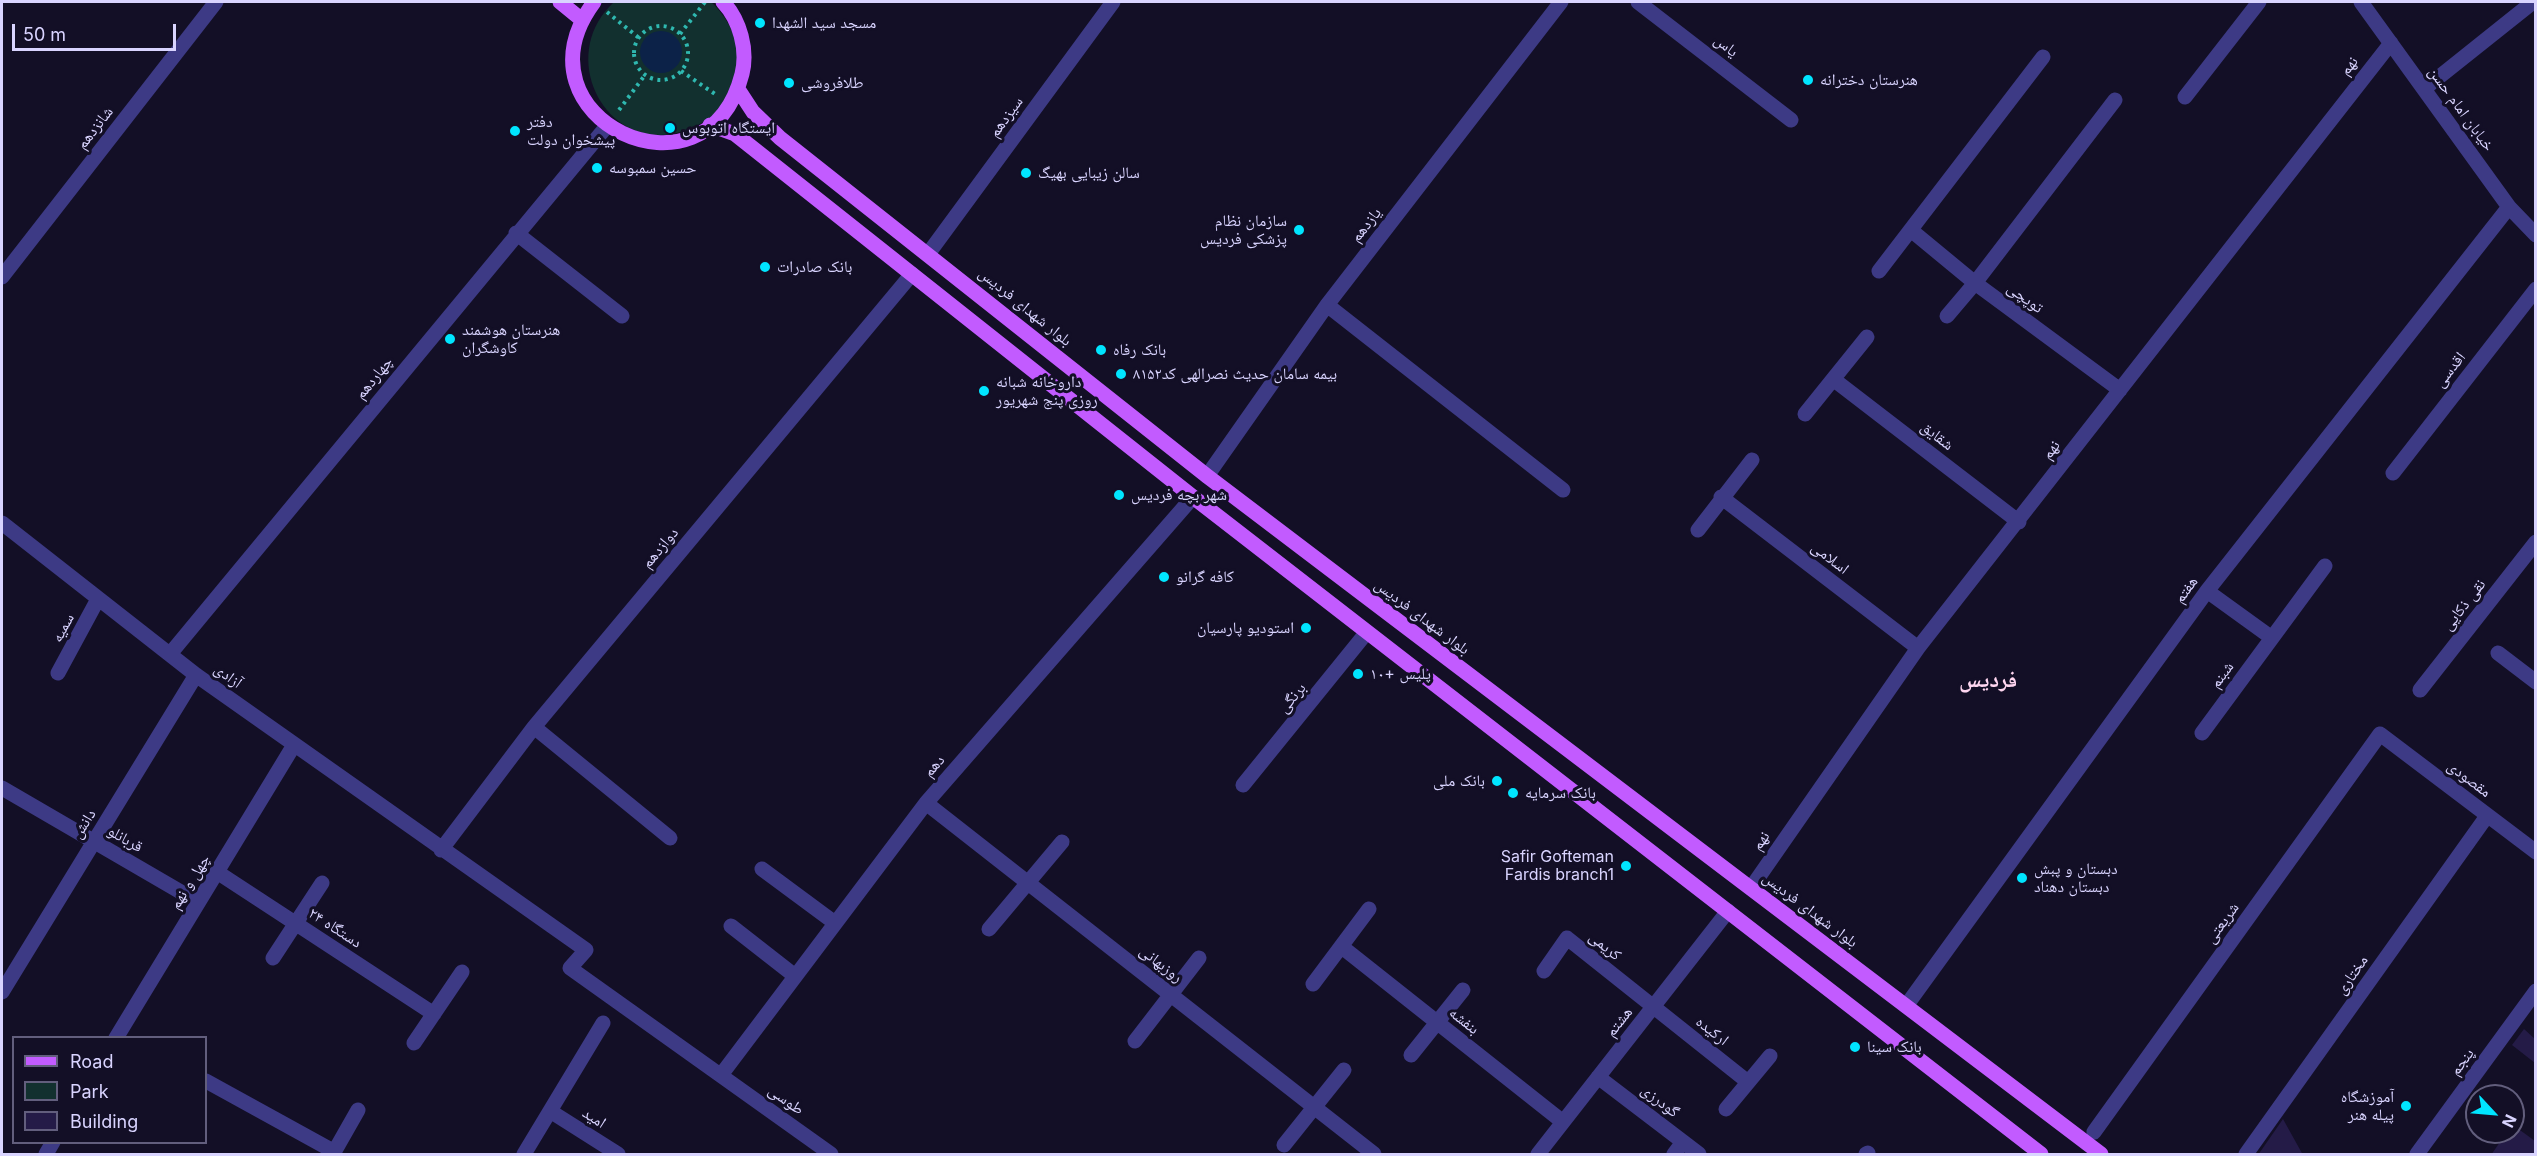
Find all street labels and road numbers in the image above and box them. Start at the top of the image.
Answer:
street label: یاس [1710,31,1742,61]
street label: نهم [2336,53,2362,79]
street label: خیابان امام حسن [2424,63,2498,155]
street label: سیزدهم [985,93,1027,141]
street label: شانزدهم [72,103,118,153]
street label: یازدهم [1346,204,1386,246]
street label: بلوار شهدای فردیس [975,264,1075,350]
street label: توپچی [2003,278,2047,318]
street label: اقدسی [2430,348,2470,392]
street label: چهاردهم [351,353,397,403]
street label: شقایق [1917,417,1957,455]
street label: نهم [2038,437,2064,463]
street label: دوازدهم [637,524,683,572]
street label: اسلامی [1807,537,1853,579]
street label: هفتم [2170,573,2202,607]
street label: بلوار شهدای فردیس [1371,575,1473,659]
street label: نقی ذکایی [2438,575,2490,635]
street label: سمیه [47,610,79,646]
street label: شبنم [2206,658,2238,692]
street label: آزادی [210,659,246,693]
street label: برنگی [1274,679,1310,717]
street label: دهم [919,751,949,781]
street label: مقصودی [2443,756,2495,802]
street label: دانش [68,806,100,842]
street label: قربانلو [104,821,146,857]
street label: نهم [1748,828,1774,854]
street label: چهل و نهم [166,851,214,913]
street label: بلوار شهدای فردیس [1759,868,1861,952]
street label: شریعتی [2201,899,2243,947]
street label: ۲۴ دستگاه [305,904,365,952]
street label: کریمی [1585,927,1625,965]
street label: روزبهانی [1135,941,1187,987]
street label: مختاری [2332,952,2372,998]
street label: بنفشه [1445,1003,1483,1039]
street label: هشتم [1601,1003,1637,1041]
street label: ارکیده [1692,1012,1732,1050]
street label: پنجم [2446,1045,2478,1079]
street label: گودرزی [1637,1080,1683,1122]
street label: طوسی [764,1081,808,1119]
street label: امید [579,1103,609,1133]

